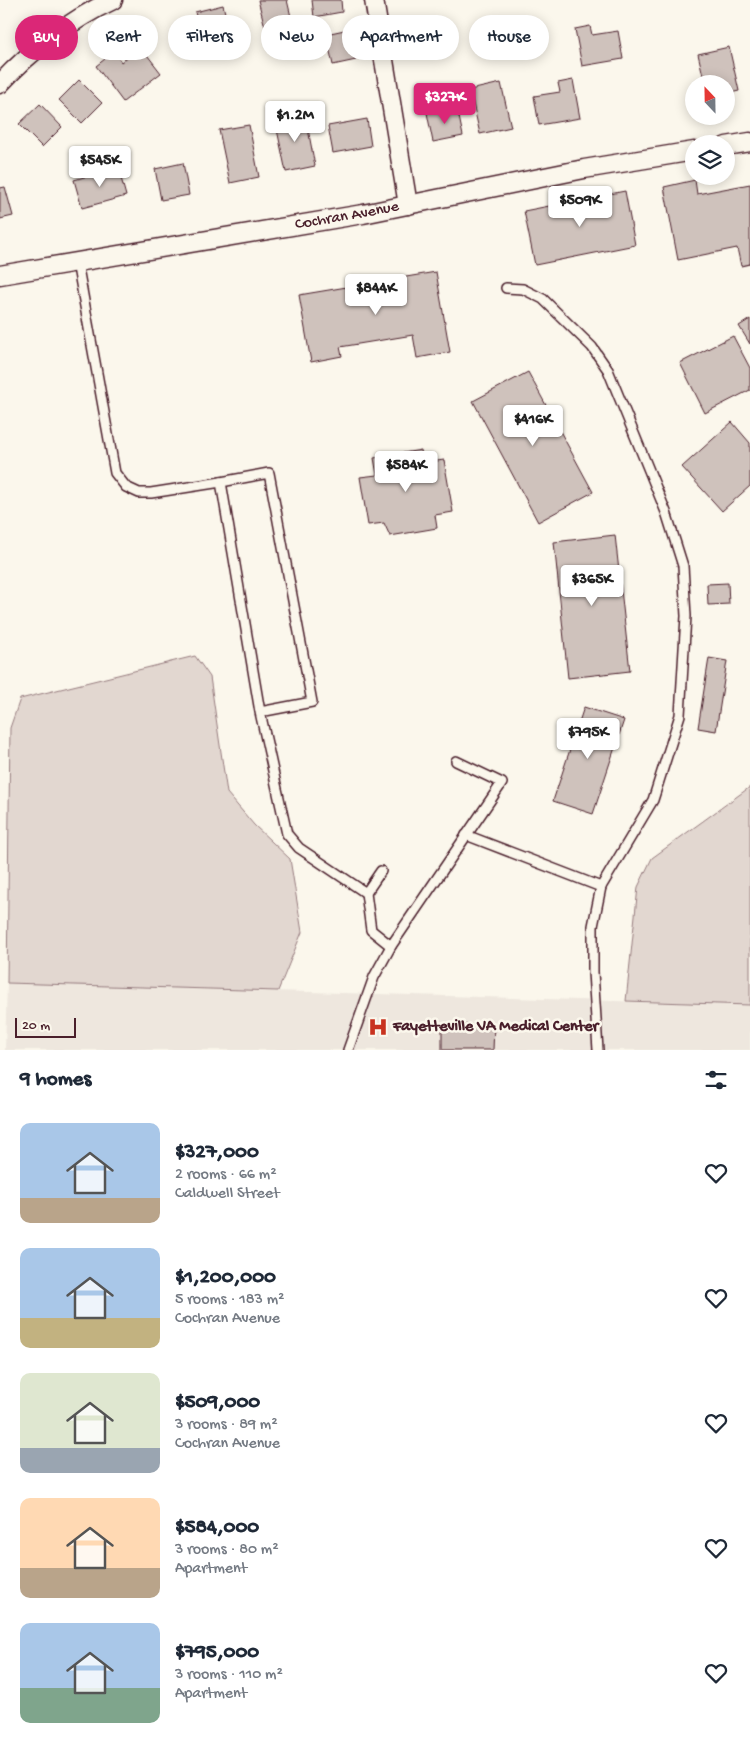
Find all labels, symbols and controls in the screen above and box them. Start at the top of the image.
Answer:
chip: Buy [15,15,78,60]
chip: Rent [88,15,158,60]
chip: Filters [168,15,251,60]
chip: New [261,15,332,60]
chip: Apartment [342,15,459,60]
chip: House [469,15,549,60]
north arrow [685,75,735,125]
map controls [685,75,735,185]
pin: $327K [410,82,480,125]
text: $327K [425,89,465,108]
pin: $1.2M [260,100,330,143]
text: $1.2M [276,107,314,126]
button: layers [685,135,735,185]
pin: $545K [65,146,135,188]
text: $545K [80,152,120,171]
pin: $509K [545,186,615,228]
text: $509K [559,192,601,211]
street label: Cochran Avenue [294,197,401,235]
pin: $844K [341,274,411,316]
text: $844K [356,280,396,299]
pin: $416K [498,404,568,447]
text: $416K [514,411,552,430]
pin: $584K [371,450,441,493]
text: $584K [386,457,426,476]
pin: $365K [557,564,627,607]
text: $365K [572,571,612,590]
pin: $795K [553,718,623,760]
text: $795K [568,724,608,743]
scale bar [15,1015,76,1038]
hospital icon: Fayetteville VA Medical Center [367,1016,389,1038]
text: 20 m [22,1018,50,1035]
place label: Fayetteville VA Medical Center [392,1018,600,1037]
icon: filters [702,1066,730,1094]
text: 9 homes [20,1068,91,1093]
text: $327,000 [175,1141,259,1166]
icon: home [60,1143,120,1203]
icon: heart [702,1159,730,1187]
text: 2 rooms · 66 m² [175,1166,276,1185]
text: Caldwell Street [175,1185,280,1204]
text: $1,200,000 [175,1266,276,1291]
icon: home [60,1268,120,1328]
icon: heart [702,1284,730,1312]
text: 5 rooms · 183 m² [175,1291,284,1310]
text: Cochran Avenue [175,1310,280,1329]
text: $509,000 [175,1391,260,1416]
icon: home [60,1393,120,1453]
icon: heart [702,1409,730,1437]
text: 3 rooms · 89 m² [175,1416,277,1435]
text: Cochran Avenue [175,1435,280,1454]
text: $584,000 [175,1516,259,1541]
icon: home [60,1518,120,1578]
icon: heart [702,1534,730,1562]
text: 3 rooms · 80 m² [175,1541,279,1560]
text: Apartment [175,1560,247,1579]
text: $795,000 [175,1641,259,1666]
icon: home [60,1643,120,1703]
icon: heart [702,1659,730,1687]
text: 3 rooms · 110 m² [175,1666,283,1685]
text: Apartment [175,1685,247,1704]

